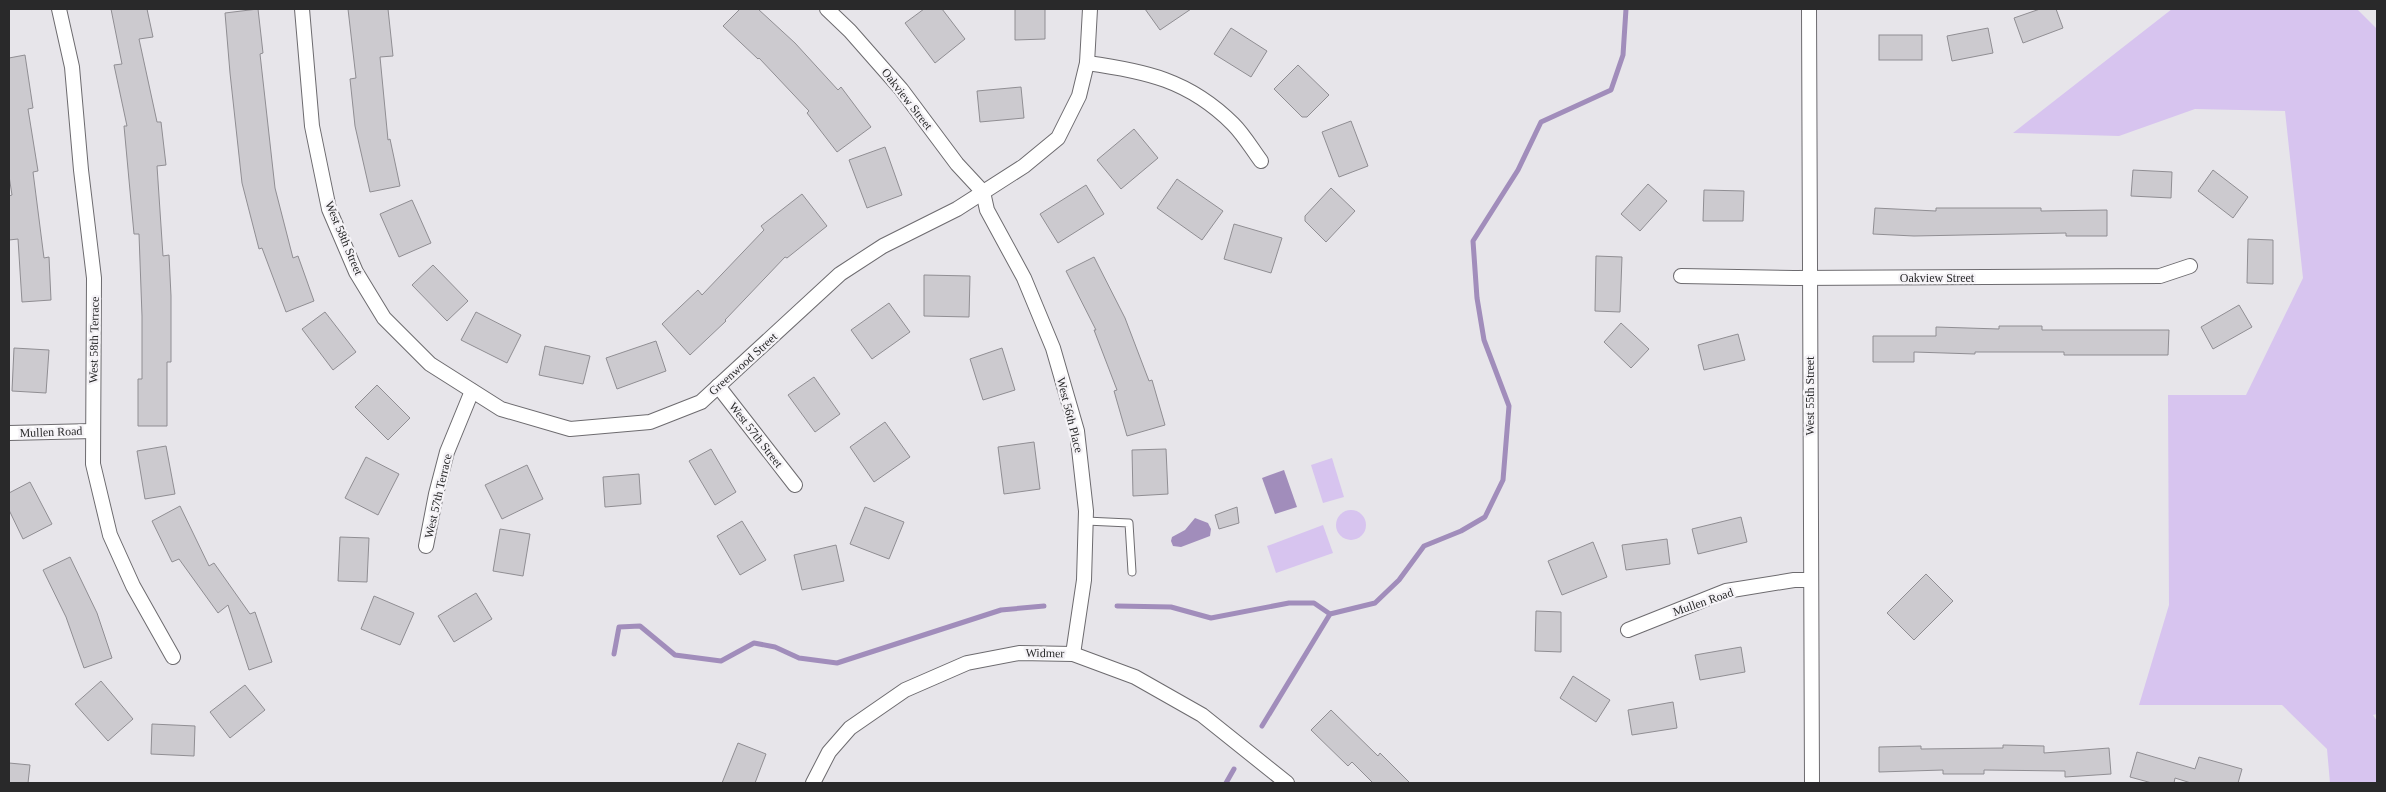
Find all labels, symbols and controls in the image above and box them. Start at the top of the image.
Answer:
street label: Oakview Street [879,65,936,133]
street label: West 58th Street [322,199,366,278]
street label: Oakview Street [1900,271,1975,285]
street label: West 58th Terrace [86,297,102,383]
street label: Greenwood Street [706,329,780,398]
street label: West 55th Street [1803,356,1817,436]
street label: West 56th Place [1054,376,1086,454]
street label: West 57th Street [726,400,786,471]
street label: Mullen Road [19,424,83,440]
street label: West 57th Terrace [421,452,455,540]
street label: Mullen Road [1671,585,1735,619]
street label: Widmer [1025,646,1065,660]

